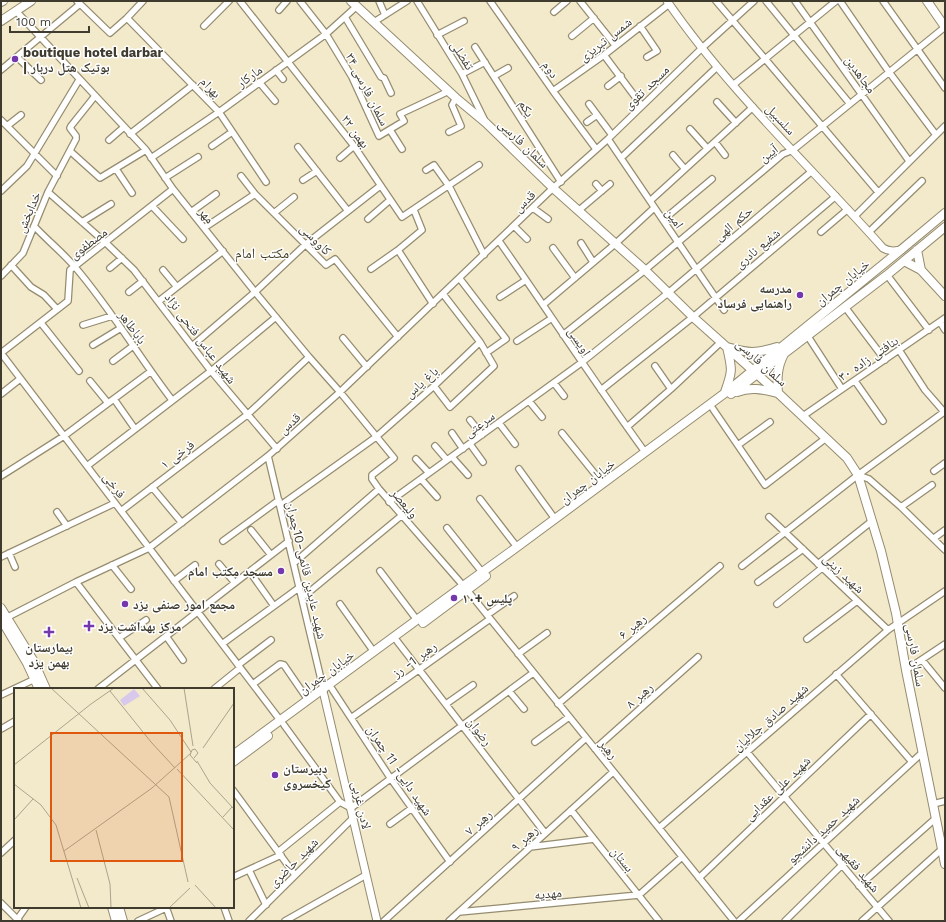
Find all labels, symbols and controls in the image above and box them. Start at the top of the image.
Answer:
scale bar [10,8,89,34]
street label: شمس تبریزی [576,14,635,65]
text: 100 m [16,15,51,29]
street label: تفضلی [447,38,477,73]
place label: boutique hotel darbar | بوتیک هتل دربار [23,45,164,76]
street label: سلمان فارسی ۳۴ [342,50,392,129]
street label: مجاهدین [841,53,879,97]
marker: boutique hotel darbar | بوتیک هتل دربار [10,54,20,64]
street label: دوم [539,58,562,81]
street label: مارکار [233,62,266,92]
street label: مسجد تقوی [620,62,673,113]
street label: بهرام [196,74,224,102]
street label: یکم [515,97,538,120]
street label: سلسبیل [762,101,799,138]
street label: ۲۲ بهمن [338,112,373,152]
street label: سلمان فارسی [495,116,552,172]
street label: آیین [756,141,782,166]
street label: قدس [510,187,539,216]
street label: خدابخش [13,189,45,235]
street label: حکم الهی [711,203,756,244]
street label: مهر [194,204,218,227]
street label: امین [662,205,687,232]
street label: کاووسی [296,220,335,259]
street label: مصطفوی [66,224,111,263]
street label: شفیع نادری [732,225,784,273]
district label: مکتب امام [235,245,289,263]
street label: خیابان چمران [812,256,873,309]
place label: مدرسه راهنمایی فرساد [717,281,792,312]
street label: شهید عباس فتحی نژاد [161,290,240,387]
marker: مدرسه راهنمایی فرساد [795,290,805,300]
street label: باباطاهر [114,307,150,347]
street label: اویسی [564,324,594,359]
street label: بنافتی زاده ۳۰ [835,333,902,385]
street label: سلمان فارسی [732,335,790,390]
street label: باغ یاس [401,363,443,403]
street label: سرعتی [461,408,498,441]
street label: قدس [275,410,304,438]
street label: فرخی ۱ [158,437,198,473]
street label: خیابان چمران [557,456,618,508]
street label: فرخی [99,470,129,502]
street label: ولیعصر [386,485,421,522]
street label: شهید عابدین قائمی-10چمران [282,500,330,641]
street label: شهید زینی [819,550,867,597]
place label: مسجد مکتب امام [188,564,273,581]
marker: مسجد مکتب امام [276,566,286,576]
place label: پلیس +۱۰ [462,591,512,607]
marker: پلیس +۱۰ [449,593,459,603]
place label: مجمع امور صنفی یزد [133,597,235,614]
marker: مجمع امور صنفی یزد [120,599,130,609]
street label: رهبر ۶ [616,611,650,643]
place label: مرکز بهداشت یزد [98,619,181,634]
marker: مرکز بهداشت یزد [83,620,95,632]
street label: سلمان فارسی [902,622,928,688]
marker: بیمارستان بهمن یزد [43,626,55,638]
street label: رهبر 1- رز [388,638,440,682]
place label: بیمارستان بهمن یزد [25,640,73,671]
street label: خیابان چمران [296,647,357,698]
street label: رهبر ۸ [623,679,657,712]
street label: شهید صادق جلالیان [730,681,812,755]
inset map [14,688,234,908]
street label: رضوان [463,714,495,749]
street label: شهید دایی- 11 چمران [363,722,435,819]
street label: رهبر [595,736,621,763]
street label: شهید علی عقدایی [741,753,814,824]
place label: دبیرستان کیخسروی [283,761,331,791]
marker: دبیرستان کیخسروی [270,770,280,780]
street label: لادن غربی [348,780,374,831]
street label: شهید حمید دانشجو [784,792,863,867]
street label: رهبر ۷ [462,806,496,839]
street label: رهبر ۹ [508,822,541,855]
street label: شهید حاضری [265,834,322,891]
street label: شهید فقیهی [834,841,883,896]
street label: بستان [607,844,637,875]
street label: مهدیه [534,885,562,902]

